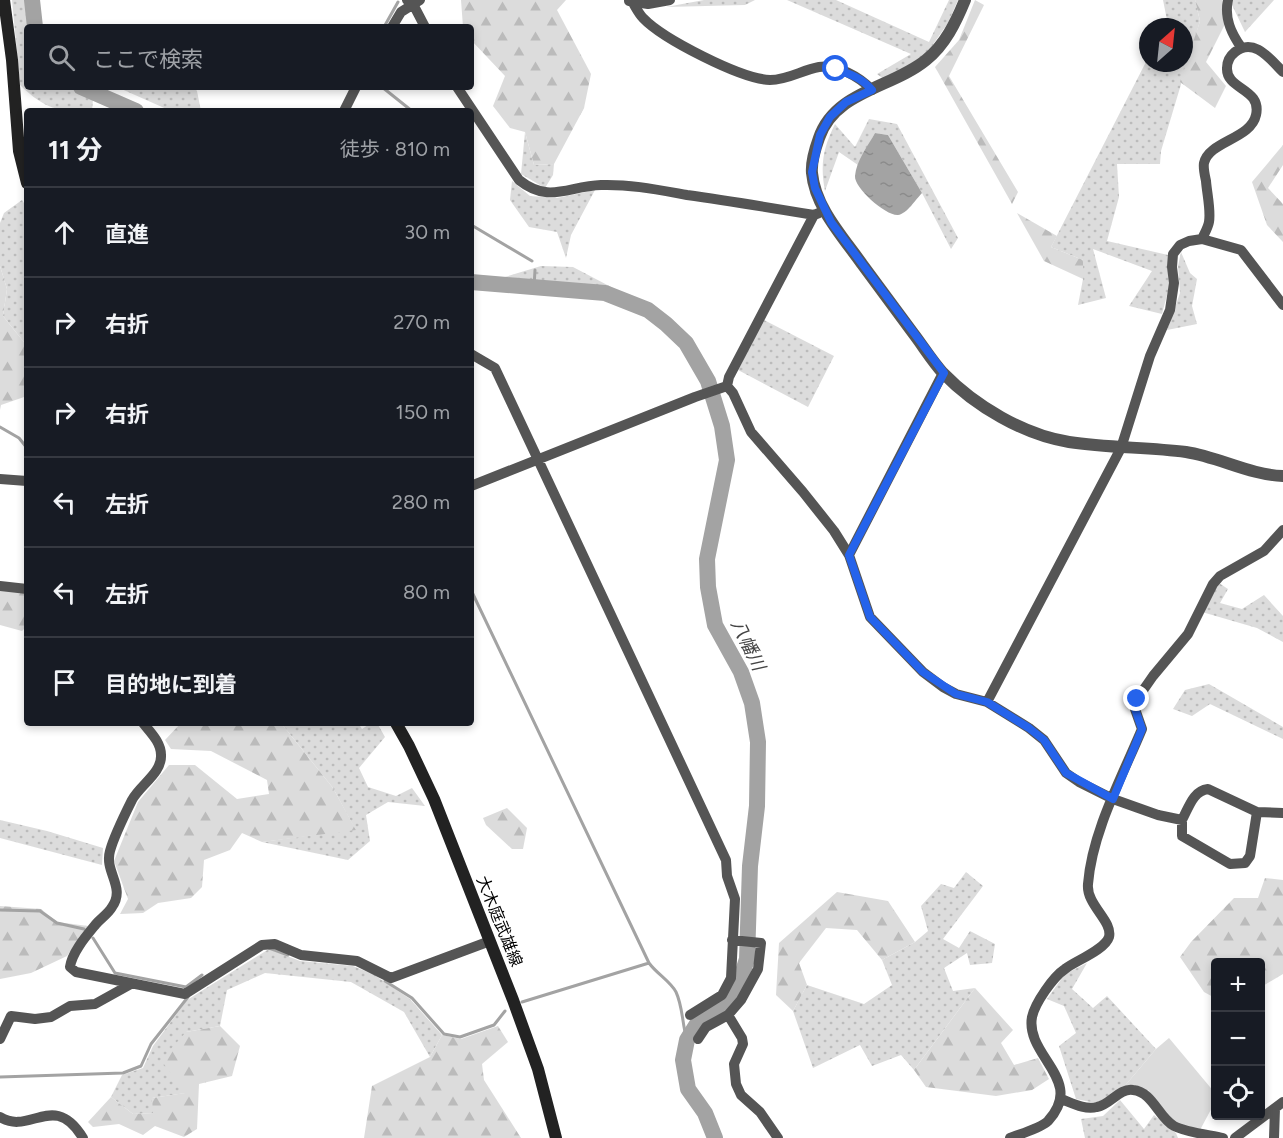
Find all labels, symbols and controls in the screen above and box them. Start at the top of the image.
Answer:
north arrow [1139,18,1193,72]
search box [24,24,474,90]
icon: search [45,41,78,74]
text: ここで検索 [93,46,203,73]
route start [822,55,848,81]
text: 11 分 [48,134,102,166]
text: 徒歩 · 810 m [340,137,450,161]
icon: ahead [48,216,81,249]
text: 30 m [404,220,450,244]
text: 直進 [105,221,149,248]
icon: right [48,306,81,339]
text: 270 m [393,310,450,334]
text: 右折 [105,311,149,338]
icon: right [48,396,81,429]
text: 150 m [395,400,450,424]
text: 右折 [105,401,149,428]
icon: left [48,486,81,519]
text: 280 m [392,490,450,514]
text: 左折 [105,491,149,518]
icon: left [48,576,81,609]
text: 80 m [403,580,450,604]
text: 左折 [105,581,149,608]
water label: 八幡川 [726,616,771,676]
icon: arrive [48,666,81,699]
text: 目的地に到着 [105,671,237,698]
route end [1123,685,1149,711]
street label: 大木庭武雄線 [473,873,526,969]
map controls [1211,958,1265,1120]
button: + [1211,958,1265,1012]
button: − [1211,1012,1265,1066]
button: locate [1211,1066,1265,1120]

